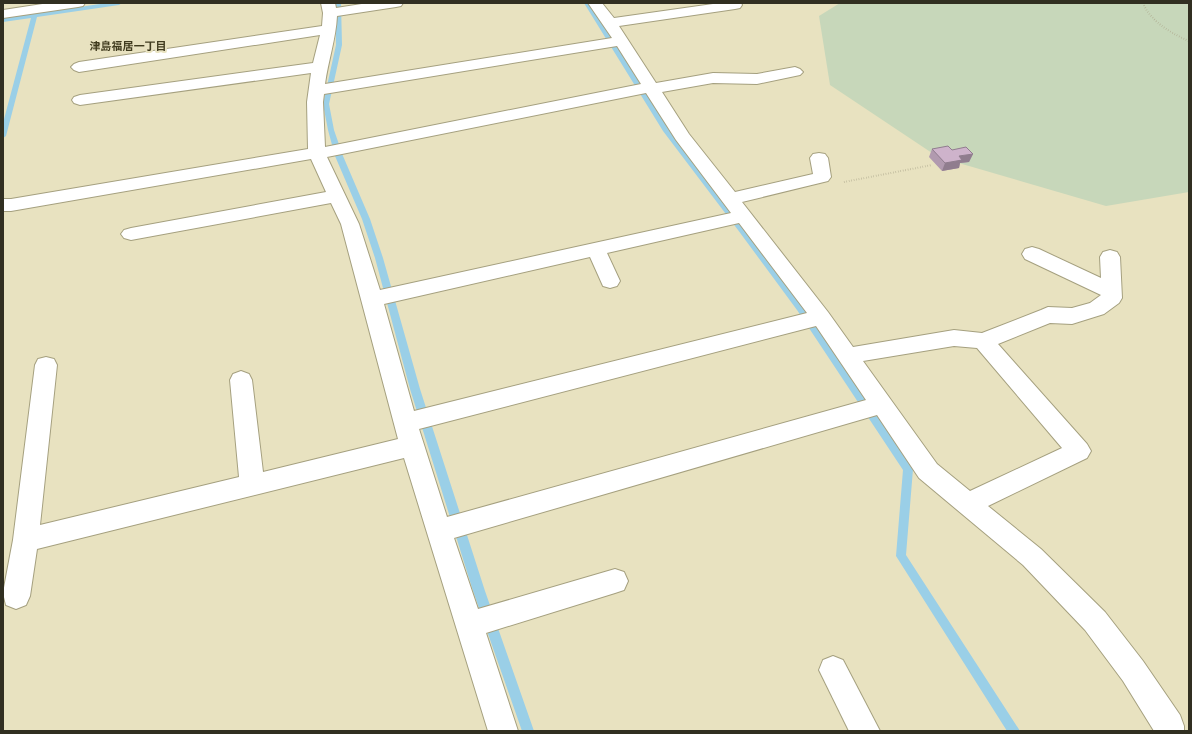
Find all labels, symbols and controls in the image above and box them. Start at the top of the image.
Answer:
district label: 津島福居一丁目 [90,40,167,52]

